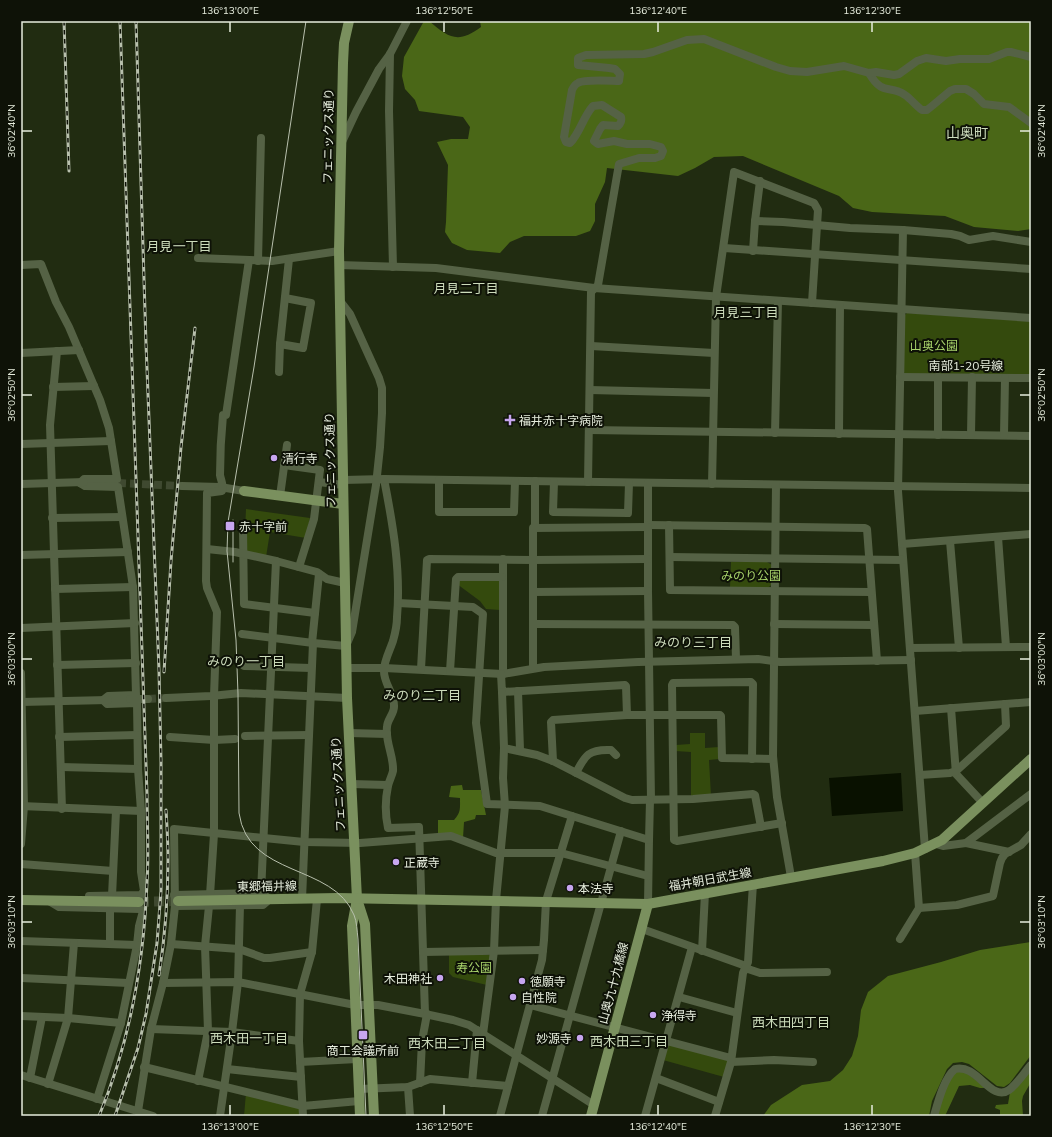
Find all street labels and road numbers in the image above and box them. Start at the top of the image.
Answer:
street label: フェニックス通り [320,88,336,184]
street label: 南部1-20号線 [929,358,1003,373]
street label: フェニックス通り [322,412,338,508]
street label: フェニックス通り [328,736,348,832]
street label: 福井朝日武生線 [667,864,753,894]
street label: 東郷福井線 [237,878,297,894]
street label: 山奥九十九橋線 [595,940,631,1026]

